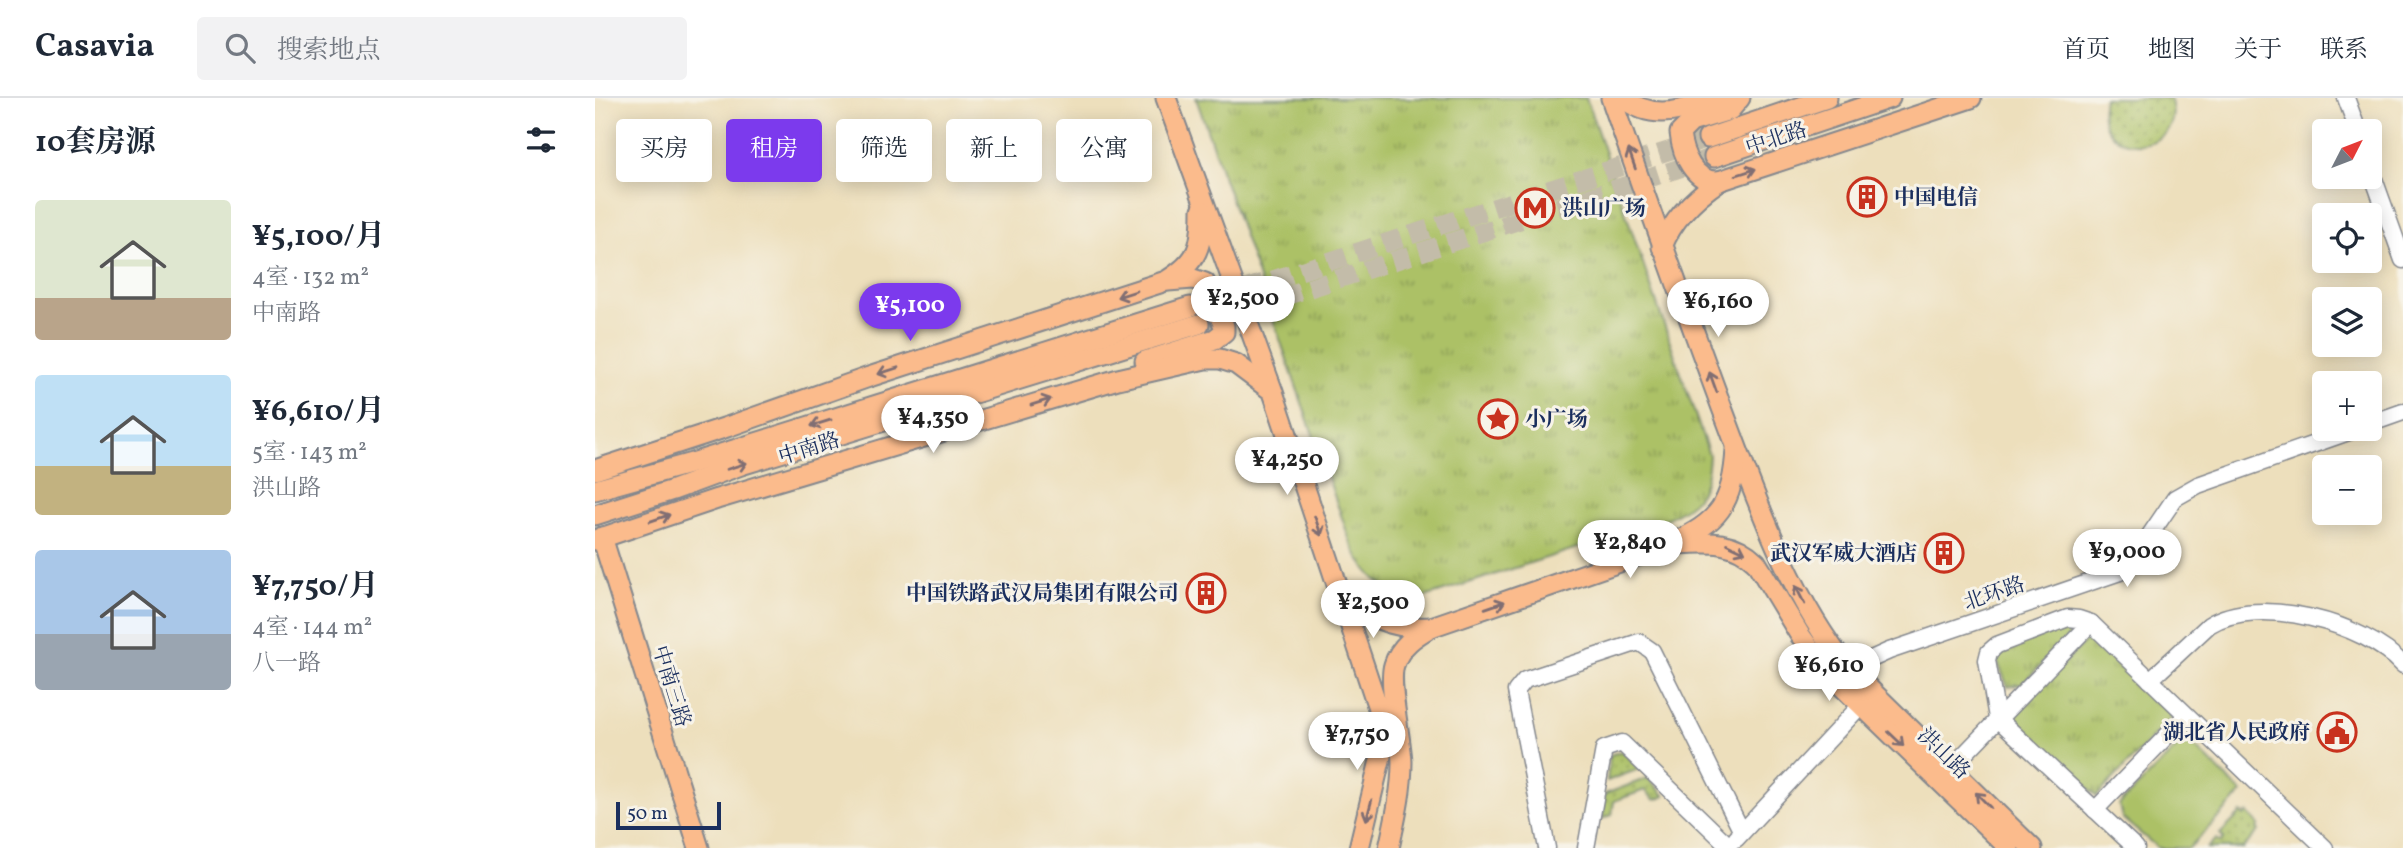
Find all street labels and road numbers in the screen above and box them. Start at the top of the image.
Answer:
street label: 中北路 [1742,116,1811,163]
street label: 中南路 [775,426,844,473]
street label: 北环路 [1960,570,2029,618]
street label: 中南三路 [644,642,697,731]
street label: 洪山路 [1910,722,1976,786]

